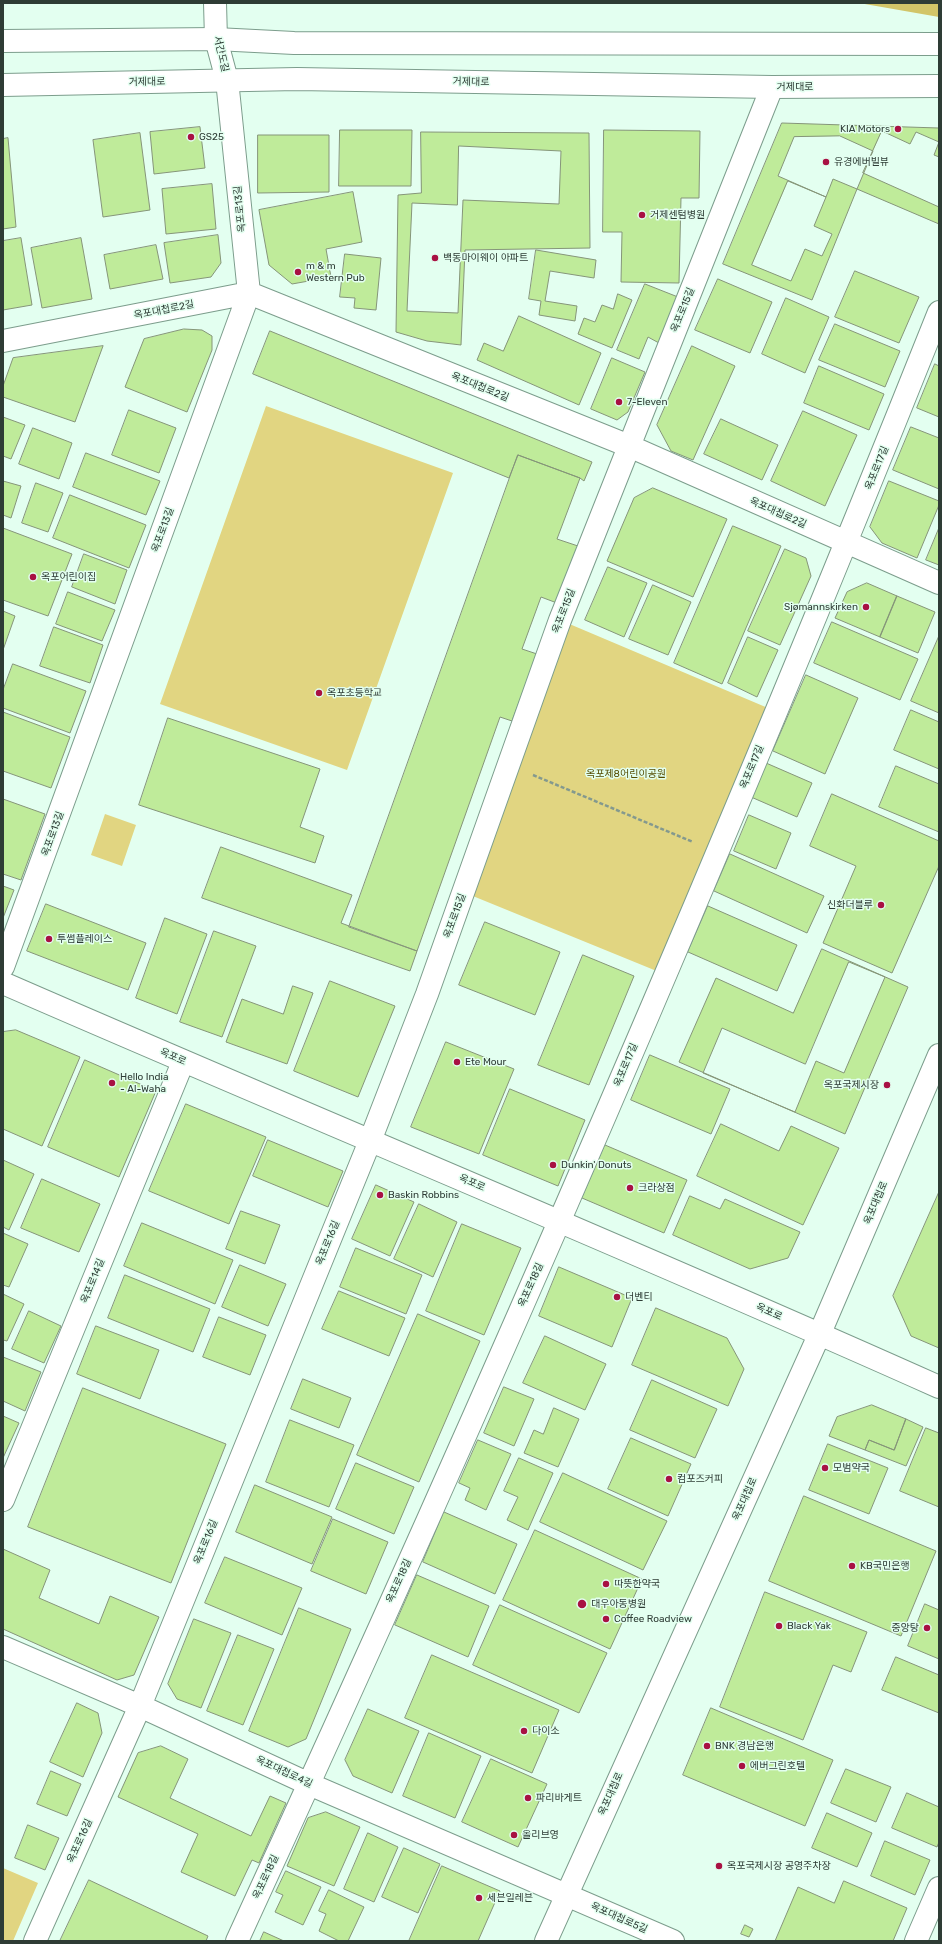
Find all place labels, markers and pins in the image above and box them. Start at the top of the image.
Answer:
place label: KIA Motors [840,123,890,135]
marker: KIA Motors [893,124,903,134]
place label: GS25 [199,131,224,143]
marker: GS25 [186,132,196,142]
place label: 유경에버빌뷰 [834,156,889,168]
marker: 유경에버빌뷰 [821,157,831,167]
place label: 거제센텀병원 [650,209,705,221]
marker: 거제센텀병원 [637,210,647,220]
place label: 백동마이웨이 아파트 [443,252,528,264]
marker: 백동마이웨이 아파트 [430,253,440,263]
place label: m & m Western Pub [306,260,365,284]
marker: m & m Western Pub [293,267,303,277]
place label: 7-Eleven [627,396,667,408]
marker: 7-Eleven [614,397,624,407]
place label: 옥포어린이집 [41,571,96,583]
marker: 옥포어린이집 [28,572,38,582]
place label: Sjømannskirken [784,601,858,613]
marker: Sjømannskirken [861,602,871,612]
place label: 옥포초등학교 [327,687,382,699]
marker: 옥포초등학교 [314,688,324,698]
place label: 신화더블루 [827,899,873,911]
marker: 신화더블루 [876,900,886,910]
place label: 투썸플레이스 [57,933,112,945]
marker: 투썸플레이스 [44,934,54,944]
place label: Ete Mour [465,1056,506,1068]
marker: Ete Mour [452,1057,462,1067]
place label: Hello India - Al-Waha [120,1071,168,1094]
marker: Hello India - Al-Waha [107,1078,117,1088]
place label: 옥포국제시장 [824,1079,879,1091]
marker: 옥포국제시장 [882,1080,892,1090]
place label: Dunkin' Donuts [561,1159,632,1171]
marker: Dunkin' Donuts [548,1160,558,1170]
place label: 크라상점 [638,1182,675,1194]
marker: 크라상점 [625,1183,635,1193]
place label: Baskin Robbins [388,1189,459,1201]
marker: Baskin Robbins [375,1190,385,1200]
place label: 더벤티 [625,1291,653,1303]
marker: 더벤티 [612,1292,622,1302]
place label: 모범약국 [833,1462,870,1474]
marker: 모범약국 [820,1463,830,1473]
place label: 컴포즈커피 [677,1473,723,1485]
marker: 컴포즈커피 [664,1474,674,1484]
place label: KB국민은행 [860,1560,909,1572]
marker: KB국민은행 [847,1561,857,1571]
place label: 따뜻한약국 [614,1578,660,1590]
marker: 따뜻한약국 [601,1579,611,1589]
marker: 대우아동병원 [576,1598,588,1610]
place label: 대우아동병원 [591,1598,646,1610]
place label: Coffee Roadview [614,1613,692,1625]
marker: Coffee Roadview [601,1614,611,1624]
place label: Black Yak [787,1620,831,1632]
marker: Black Yak [774,1621,784,1631]
place label: 중앙탕 [891,1622,919,1634]
marker: 중앙탕 [922,1623,932,1633]
place label: 다이소 [532,1725,560,1737]
marker: 다이소 [519,1726,529,1736]
place label: BNK 경남은행 [715,1740,774,1752]
marker: BNK 경남은행 [702,1741,712,1751]
place label: 에버그린호텔 [750,1760,805,1772]
marker: 에버그린호텔 [737,1761,747,1771]
place label: 파리바게트 [536,1792,582,1804]
marker: 파리바게트 [523,1793,533,1803]
place label: 올리브영 [522,1829,559,1841]
marker: 올리브영 [509,1830,519,1840]
place label: 옥포국제시장 공영주차장 [727,1860,831,1872]
marker: 옥포국제시장 공영주차장 [714,1861,724,1871]
place label: 세븐일레븐 [487,1892,533,1904]
marker: 세븐일레븐 [474,1893,484,1903]

